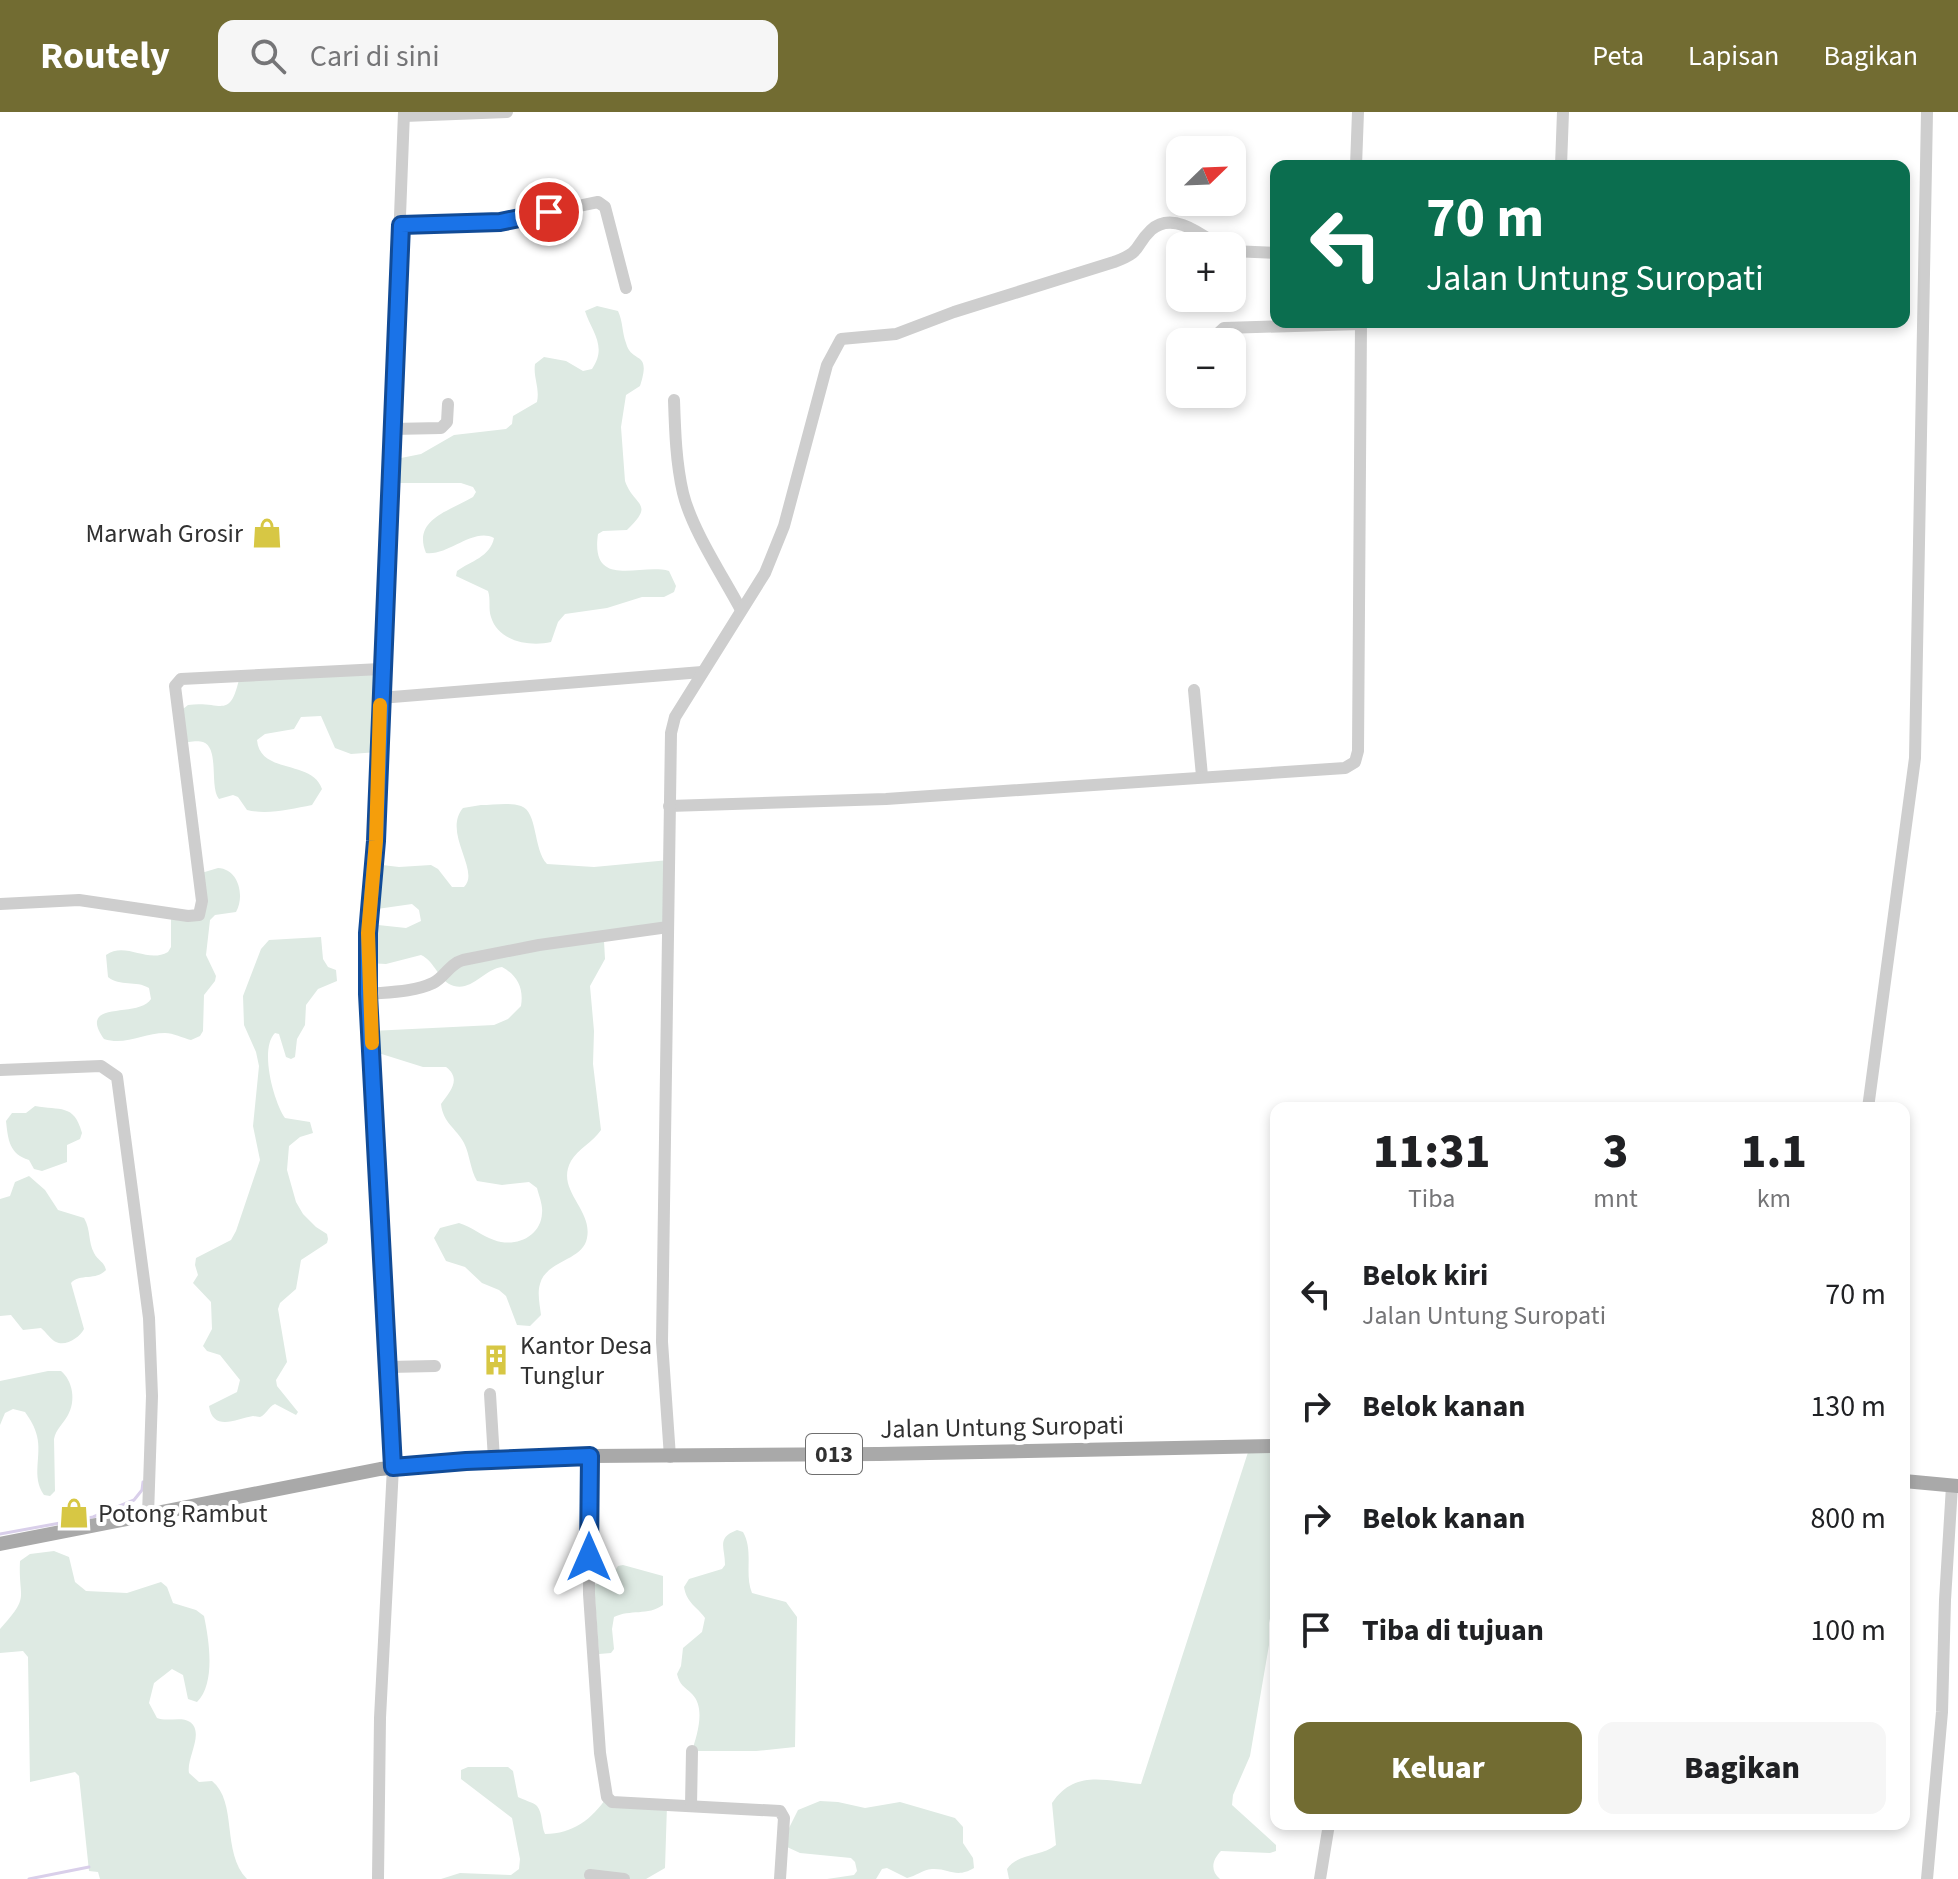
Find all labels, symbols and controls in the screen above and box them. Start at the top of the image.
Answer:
search box [218,20,778,92]
text: Routely [40,29,170,83]
icon: search [246,34,290,78]
text: Cari di sini [310,35,440,78]
text: Peta [1592,36,1644,76]
text: Lapisan [1688,36,1779,76]
text: Bagikan [1823,36,1918,76]
north arrow [1166,136,1246,216]
map controls [1166,136,1246,408]
pin [515,178,583,246]
text: 70 m [1426,179,1544,258]
icon: arrive [527,190,571,234]
icon: left [1294,192,1398,296]
button: + [1166,232,1246,312]
text: Jalan Untung Suropati [1426,253,1764,304]
button: − [1166,328,1246,408]
place label: Marwah Grosir [85,515,244,552]
shop icon: Marwah Grosir [250,516,284,550]
text: 11:31 [1373,1118,1490,1186]
text: 3 [1603,1118,1628,1186]
text: 1.1 [1741,1118,1807,1186]
text: Tiba [1408,1180,1455,1217]
text: mnt [1593,1180,1638,1217]
text: km [1757,1180,1791,1217]
text: Belok kiri [1362,1254,1488,1297]
icon: left [1294,1272,1338,1316]
text: 70 m [1825,1273,1886,1316]
text: Jalan Untung Suropati [1362,1297,1606,1334]
place label: Kantor Desa Tunglur [520,1327,652,1394]
building icon: Kantor Desa Tunglur [479,1343,513,1377]
icon: right [1294,1384,1338,1428]
text: Belok kanan [1362,1385,1525,1428]
text: 130 m [1810,1385,1886,1428]
street label: Jalan Untung Suropati [880,1406,1124,1448]
road number: 013 [806,1434,862,1474]
place label: Potong Rambut [98,1495,268,1532]
shop icon: Potong Rambut [57,1496,91,1530]
icon: right [1294,1496,1338,1540]
text: Belok kanan [1362,1497,1525,1540]
text: 800 m [1810,1497,1886,1540]
position arrow [547,1515,631,1599]
icon: arrive [1294,1608,1338,1652]
text: Tiba di tujuan [1362,1609,1544,1652]
text: 100 m [1810,1609,1886,1652]
button: Keluar [1294,1722,1582,1814]
button: Bagikan [1598,1722,1886,1814]

